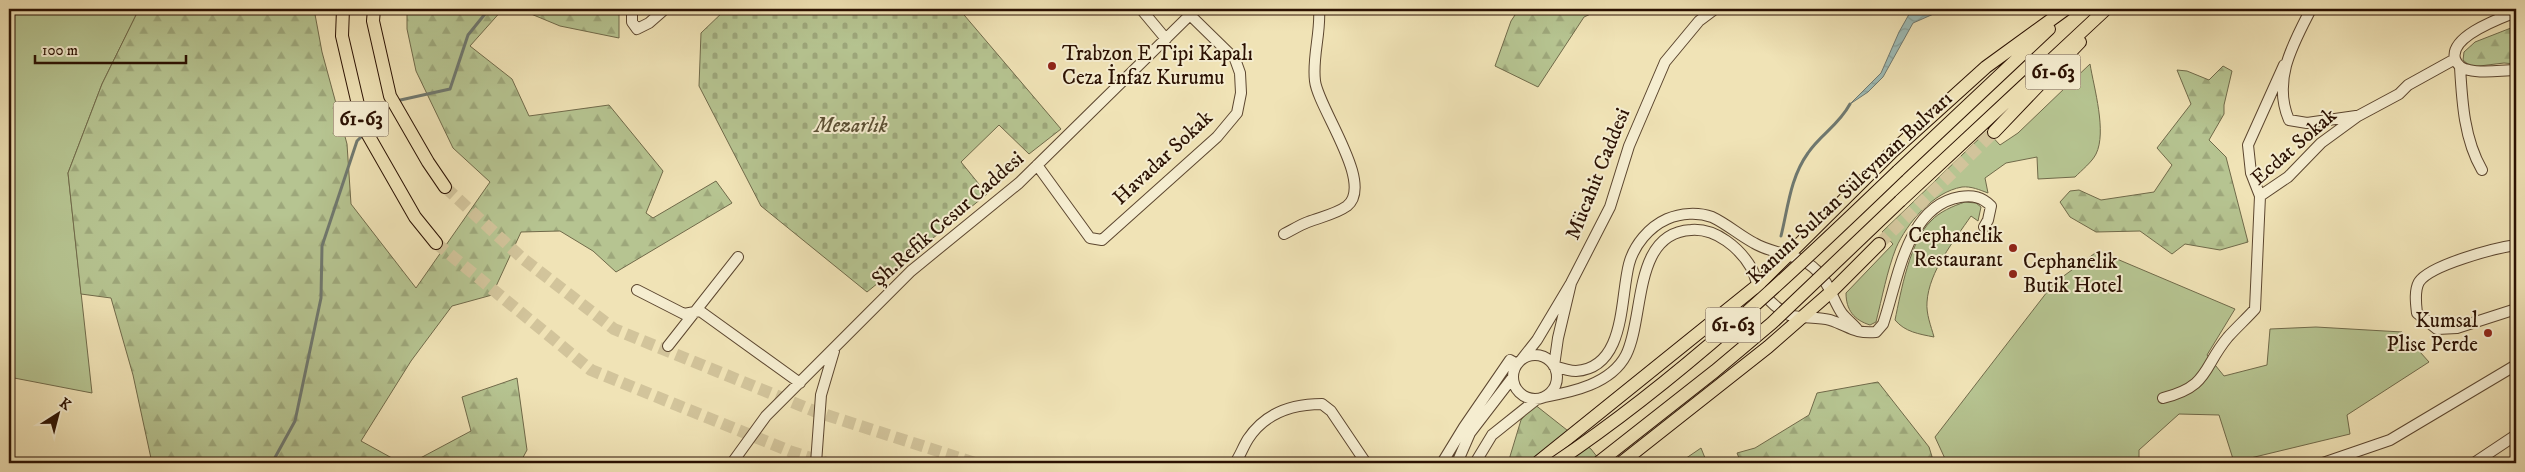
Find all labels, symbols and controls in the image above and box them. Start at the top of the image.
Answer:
scale bar [35,32,186,64]
text: 100 m [42,41,78,60]
place label: Trabzon E Tipi Kapalı Ceza İnfaz Kurumu [1062,41,1253,91]
road number: 61-63 [2026,54,2080,90]
marker: Trabzon E Tipi Kapalı Ceza İnfaz Kurumu [1046,60,1058,72]
street label: Kanuni Sultan Süleyman Bulvarı [1742,86,1958,290]
road number: 61-63 [334,102,388,136]
street label: Ecdat Sokak [2246,102,2343,191]
street label: Mücahit Caddesi [1560,104,1636,244]
street label: Havadar Sokak [1108,105,1219,211]
park label: Mezarlık [812,113,888,139]
street label: Şh.Refik Cesur Caddesi [866,146,1030,292]
place label: Cephanelik Restaurant [1908,223,2004,273]
marker: Cephanelik Restaurant [2007,242,2019,254]
place label: Cephanelik Butik Hotel [2023,249,2123,299]
marker: Cephanelik Butik Hotel [2007,268,2019,280]
road number: 61-63 [1706,308,1760,342]
place label: Kumsal Plise Perde [2386,308,2479,358]
marker: Kumsal Plise Perde [2482,327,2494,339]
north arrow [32,390,82,440]
text: K [56,394,75,415]

